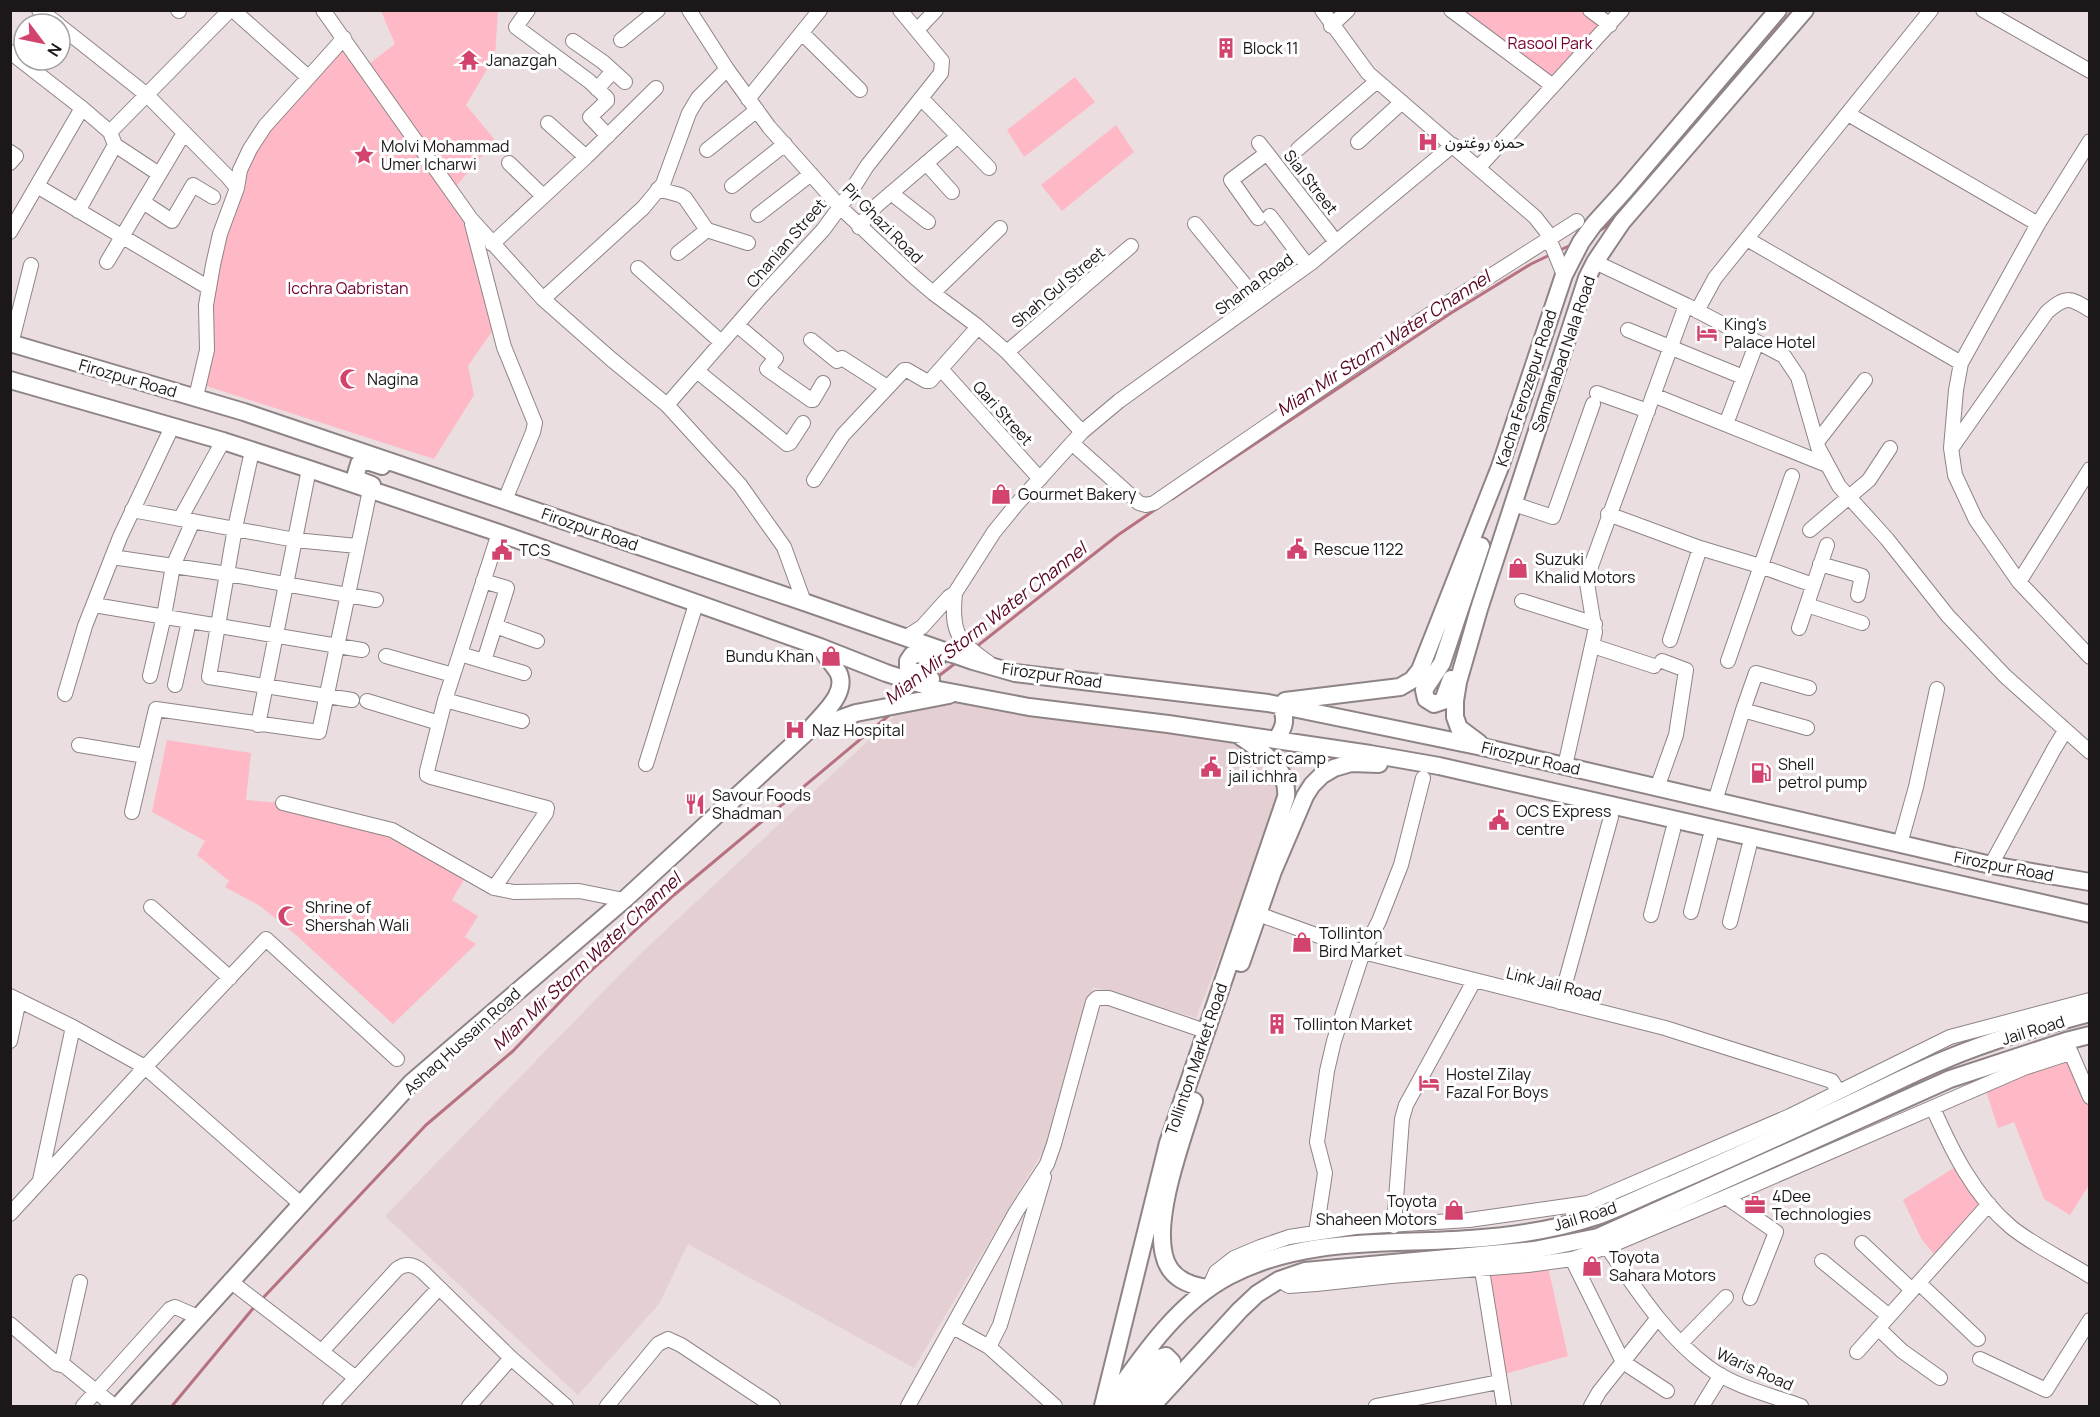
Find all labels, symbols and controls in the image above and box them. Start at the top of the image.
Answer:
north arrow [12,12,72,72]
park label: Rasool Park [1507,32,1594,54]
building icon: Block 11 [1214,36,1238,60]
place label: Block 11 [1243,37,1298,59]
text: N [42,39,67,61]
temple icon: Janazgah [457,48,481,72]
place label: Janazgah [486,49,557,71]
hospital icon: حمزه روغتون [1416,130,1440,154]
place label: حمزه روغتون [1445,131,1525,153]
place label: Molvi Mohammad Umer Icharwi [381,135,510,175]
place icon: Molvi Mohammad Umer Icharwi [352,143,376,167]
street label: Sial Street [1279,145,1343,219]
street label: Pir Ghazi Road [838,178,928,268]
street label: Chanian Street [741,194,831,292]
street label: Shah Gul Street [1007,241,1109,333]
street label: Shama Road [1210,248,1298,320]
water label: Mian Mir Storm Water Channel [1272,263,1497,421]
street label: Samanabad Nala Road [1526,273,1600,435]
park label: Icchra Qabristan [288,277,408,299]
street label: Kacha Ferozepur Road [1490,307,1562,469]
place label: King's Palace Hotel [1724,313,1816,353]
hotel icon: King's Palace Hotel [1695,321,1719,345]
street label: Firozpur Road [76,354,180,402]
mosque icon: Nagina [338,367,362,391]
place label: Nagina [367,368,418,390]
street label: Qari Street [968,376,1038,450]
shop icon: Gourmet Bakery [989,482,1013,506]
place label: Gourmet Bakery [1018,483,1137,505]
street label: Firozpur Road [539,502,641,556]
water label: Mian Mir Storm Water Channel [879,535,1093,709]
public building icon: Rescue 1122 [1285,537,1309,561]
public building icon: TCS [490,538,514,562]
place label: Rescue 1122 [1314,538,1403,560]
place label: TCS [519,539,550,561]
place label: Suzuki Khalid Motors [1535,548,1635,588]
shop icon: Suzuki Khalid Motors [1506,556,1530,580]
shop icon: Bundu Khan [819,644,843,668]
place label: Bundu Khan [726,645,814,667]
street label: Firozpur Road [1001,657,1103,693]
hospital icon: Naz Hospital [783,718,807,742]
place label: Naz Hospital [812,719,905,741]
street label: Firozpur Road [1479,736,1583,780]
place label: District camp jail ichhra [1227,747,1326,787]
place label: Shell petrol pump [1778,753,1867,793]
public building icon: District camp jail ichhra [1199,755,1223,779]
fuel station icon: Shell petrol pump [1749,761,1773,785]
place label: Savour Foods Shadman [712,784,811,824]
restaurant icon: Savour Foods Shadman [683,792,707,816]
place label: OCS Express centre [1516,800,1611,840]
public building icon: OCS Express centre [1487,808,1511,832]
street label: Firozpur Road [1952,846,2056,886]
water label: Mian Mir Storm Water Channel [486,865,688,1055]
place label: Shrine of Shershah Wali [305,896,409,936]
mosque icon: Shrine of Shershah Wali [276,904,300,928]
place label: Tollinton Bird Market [1319,922,1402,962]
shop icon: Tollinton Bird Market [1290,930,1314,954]
street label: Link Jail Road [1504,962,1604,1006]
street label: Tollinton Market Road [1160,980,1232,1138]
street label: Ashaq Hussain Road [399,983,525,1099]
street label: Jail Road [1999,1010,2067,1050]
building icon: Tollinton Market [1265,1012,1289,1036]
place label: Tollinton Market [1294,1013,1412,1035]
place label: Hostel Zilay Fazal For Boys [1446,1063,1548,1103]
hotel icon: Hostel Zilay Fazal For Boys [1417,1071,1441,1095]
place label: 4Dee Technologies [1772,1185,1871,1225]
place label: Toyota Shaheen Motors [1316,1190,1437,1230]
office icon: 4Dee Technologies [1743,1193,1767,1217]
street label: Jail Road [1551,1196,1619,1236]
shop icon: Toyota Shaheen Motors [1442,1198,1466,1222]
place label: Toyota Sahara Motors [1609,1246,1716,1286]
shop icon: Toyota Sahara Motors [1580,1254,1604,1278]
street label: Waris Road [1713,1342,1797,1396]

